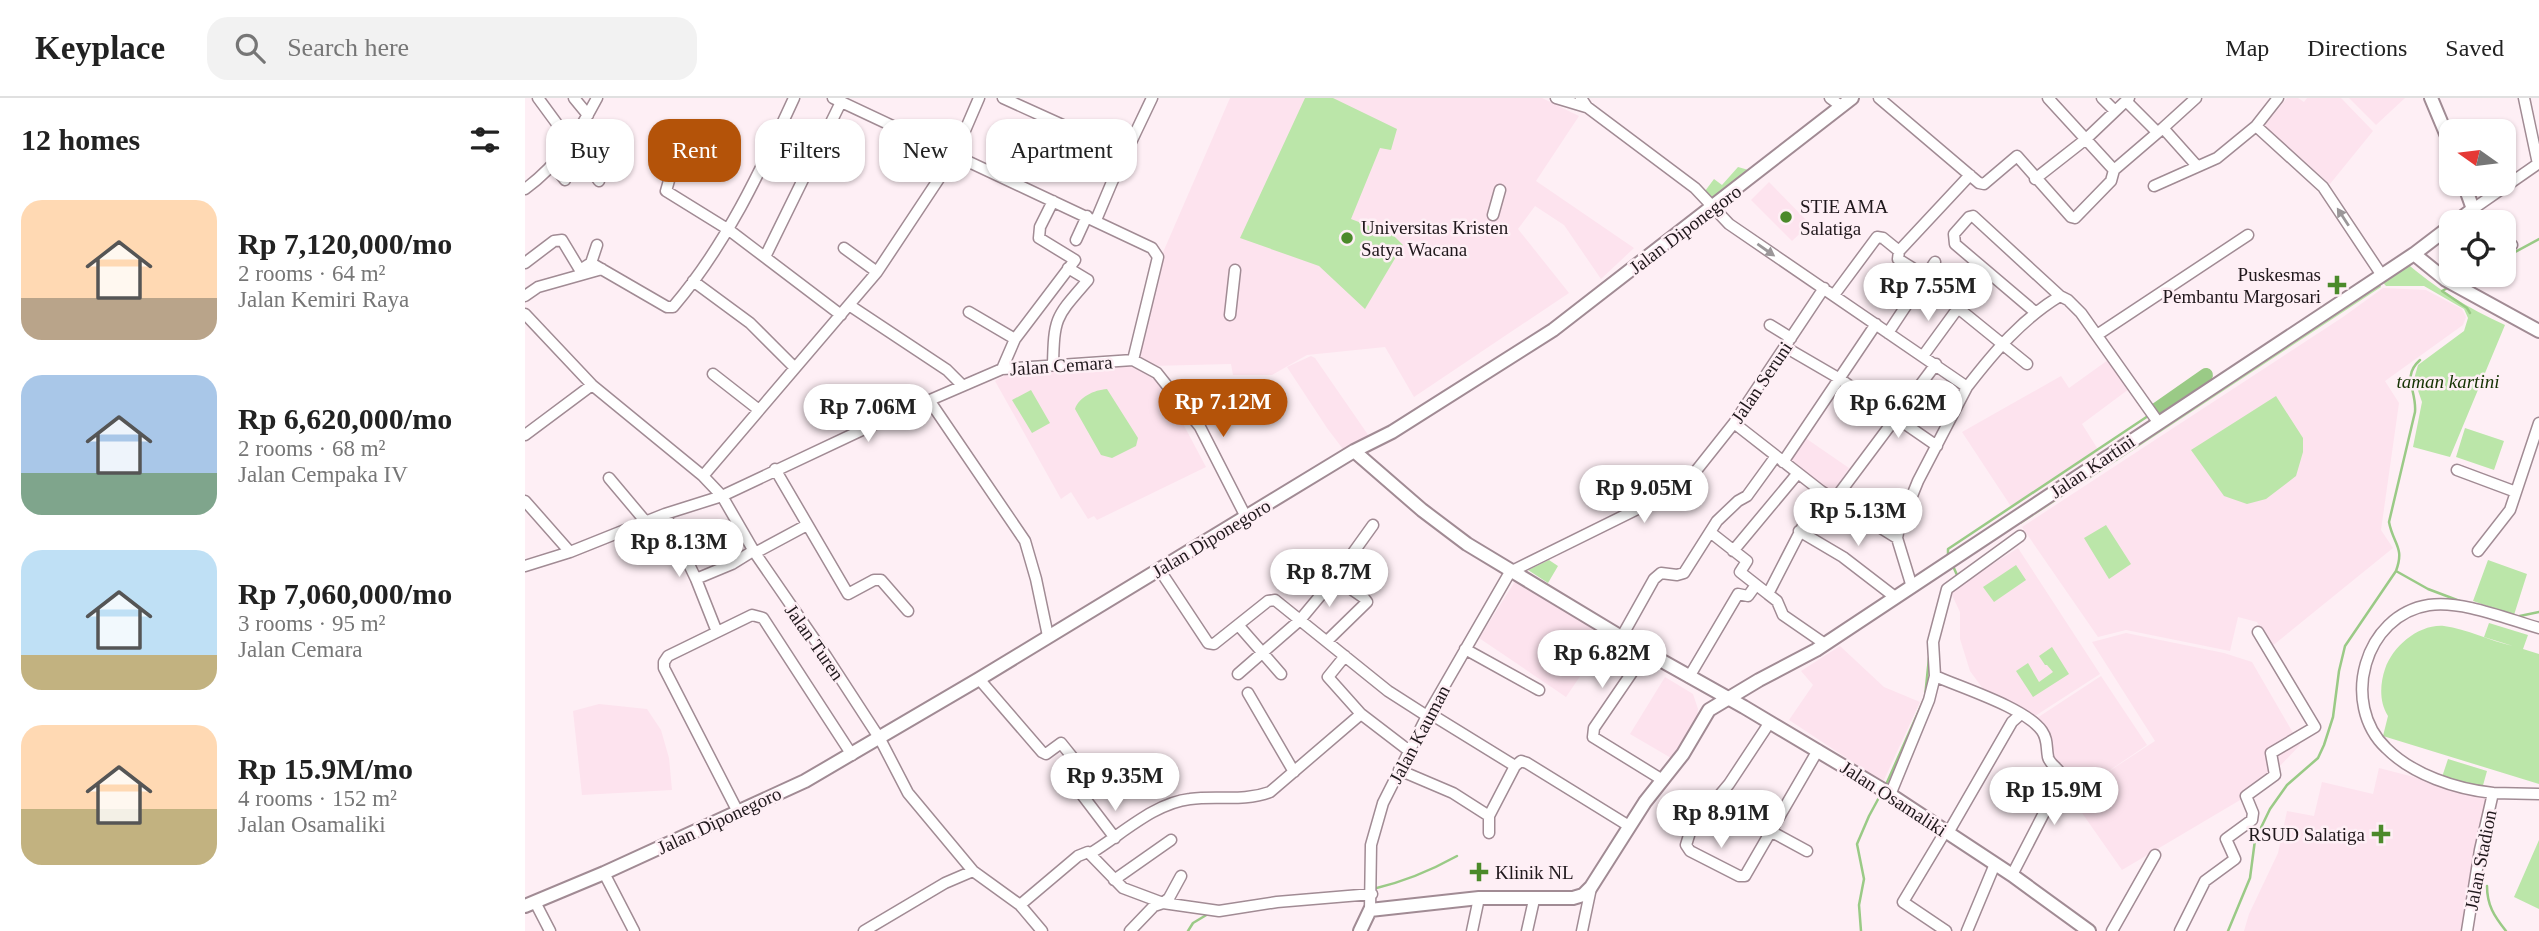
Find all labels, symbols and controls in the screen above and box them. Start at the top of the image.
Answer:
search box [207,17,697,80]
icon: search [231,29,269,67]
text: Keyplace [35,30,165,66]
text: Search here [287,33,409,62]
text: Map [2225,35,2269,61]
text: Directions [2307,35,2407,61]
text: Saved [2445,35,2504,61]
chip: Buy [546,119,634,182]
chip: Rent [648,119,741,182]
chip: Filters [755,119,865,182]
chip: New [879,119,972,182]
chip: Apartment [986,119,1137,182]
north arrow [2439,119,2517,196]
map controls [2439,119,2516,287]
icon: filters [466,121,504,159]
text: 12 homes [21,123,140,156]
street label: Jalan Diponegoro [1625,181,1745,278]
place label: STIE AMA Salatiga [1800,196,1888,239]
one-way arrow [2336,208,2350,226]
marker: STIE AMA Salatiga [1778,209,1794,225]
button: locate [2439,210,2516,287]
place label: Universitas Kristen Satya Wacana [1361,217,1509,260]
text: Rp 7,120,000/mo [238,227,452,260]
icon: home [77,228,161,312]
marker: Universitas Kristen Satya Wacana [1339,230,1355,246]
one-way arrow [1757,243,1775,257]
text: 2 rooms · 64 m² [238,261,385,286]
pin: Rp 7.55M [1856,264,2000,323]
place label: Puskesmas Pembantu Margosari [2163,264,2321,307]
text: Rp 7.55M [1879,273,1977,298]
marker: Puskesmas Pembantu Margosari [2327,275,2347,295]
text: Jalan Kemiri Raya [238,287,409,312]
street label: Jalan Seruni [1727,338,1796,427]
street label: Jalan Cemara [1009,351,1114,380]
park label: taman kartini [2397,371,2499,392]
pin: Rp 7.12M [1151,380,1295,439]
pin: Rp 6.62M [1826,380,1970,440]
pin: Rp 7.06M [796,384,940,444]
text: Rp 7.12M [1174,389,1272,414]
text: Rp 6.62M [1849,390,1947,415]
text: Rp 7.06M [819,394,917,419]
text: Rp 6,620,000/mo [238,402,452,435]
icon: home [77,403,161,487]
street label: Jalan Kartini [2046,430,2139,502]
text: 2 rooms · 68 m² [238,436,385,461]
text: Jalan Cempaka IV [238,462,408,487]
pin: Rp 9.05M [1572,466,1716,525]
text: Rp 9.05M [1595,475,1693,500]
pin: Rp 5.13M [1786,489,1930,548]
street label: Jalan Diponegoro [1148,495,1274,582]
text: Rp 5.13M [1809,498,1907,523]
pin: Rp 8.13M [607,519,751,579]
text: Rp 8.13M [630,529,728,554]
pin: Rp 8.7M [1264,550,1394,609]
text: Rp 8.7M [1286,559,1372,584]
text: Rp 7,060,000/mo [238,577,452,610]
icon: home [77,578,161,662]
street label: Jalan Turen [781,600,849,685]
text: 3 rooms · 95 m² [238,611,385,636]
pin: Rp 6.82M [1530,630,1674,690]
text: Jalan Cemara [238,637,363,662]
text: Rp 6.82M [1553,640,1651,665]
street label: Jalan Kauman [1385,681,1454,787]
text: Rp 15.9M/mo [238,752,413,785]
icon: home [77,753,161,837]
pin: Rp 9.35M [1043,754,1187,813]
street label: Jalan Osamaliki [1837,756,1951,840]
text: Rp 9.35M [1066,763,1164,788]
pin: Rp 15.9M [1982,768,2126,827]
text: Rp 15.9M [2005,777,2103,802]
street label: Jalan Diponegoro [654,783,785,858]
text: 4 rooms · 152 m² [238,786,397,811]
pin: Rp 8.91M [1649,790,1793,850]
text: Rp 8.91M [1672,800,1770,825]
street label: Jalan Stadion [2460,808,2501,912]
text: Jalan Osamaliki [238,812,386,837]
place label: RSUD Salatiga [2248,824,2366,845]
marker: RSUD Salatiga [2371,824,2391,844]
marker: Klinik NL [1469,862,1489,882]
place label: Klinik NL [1495,862,1574,883]

